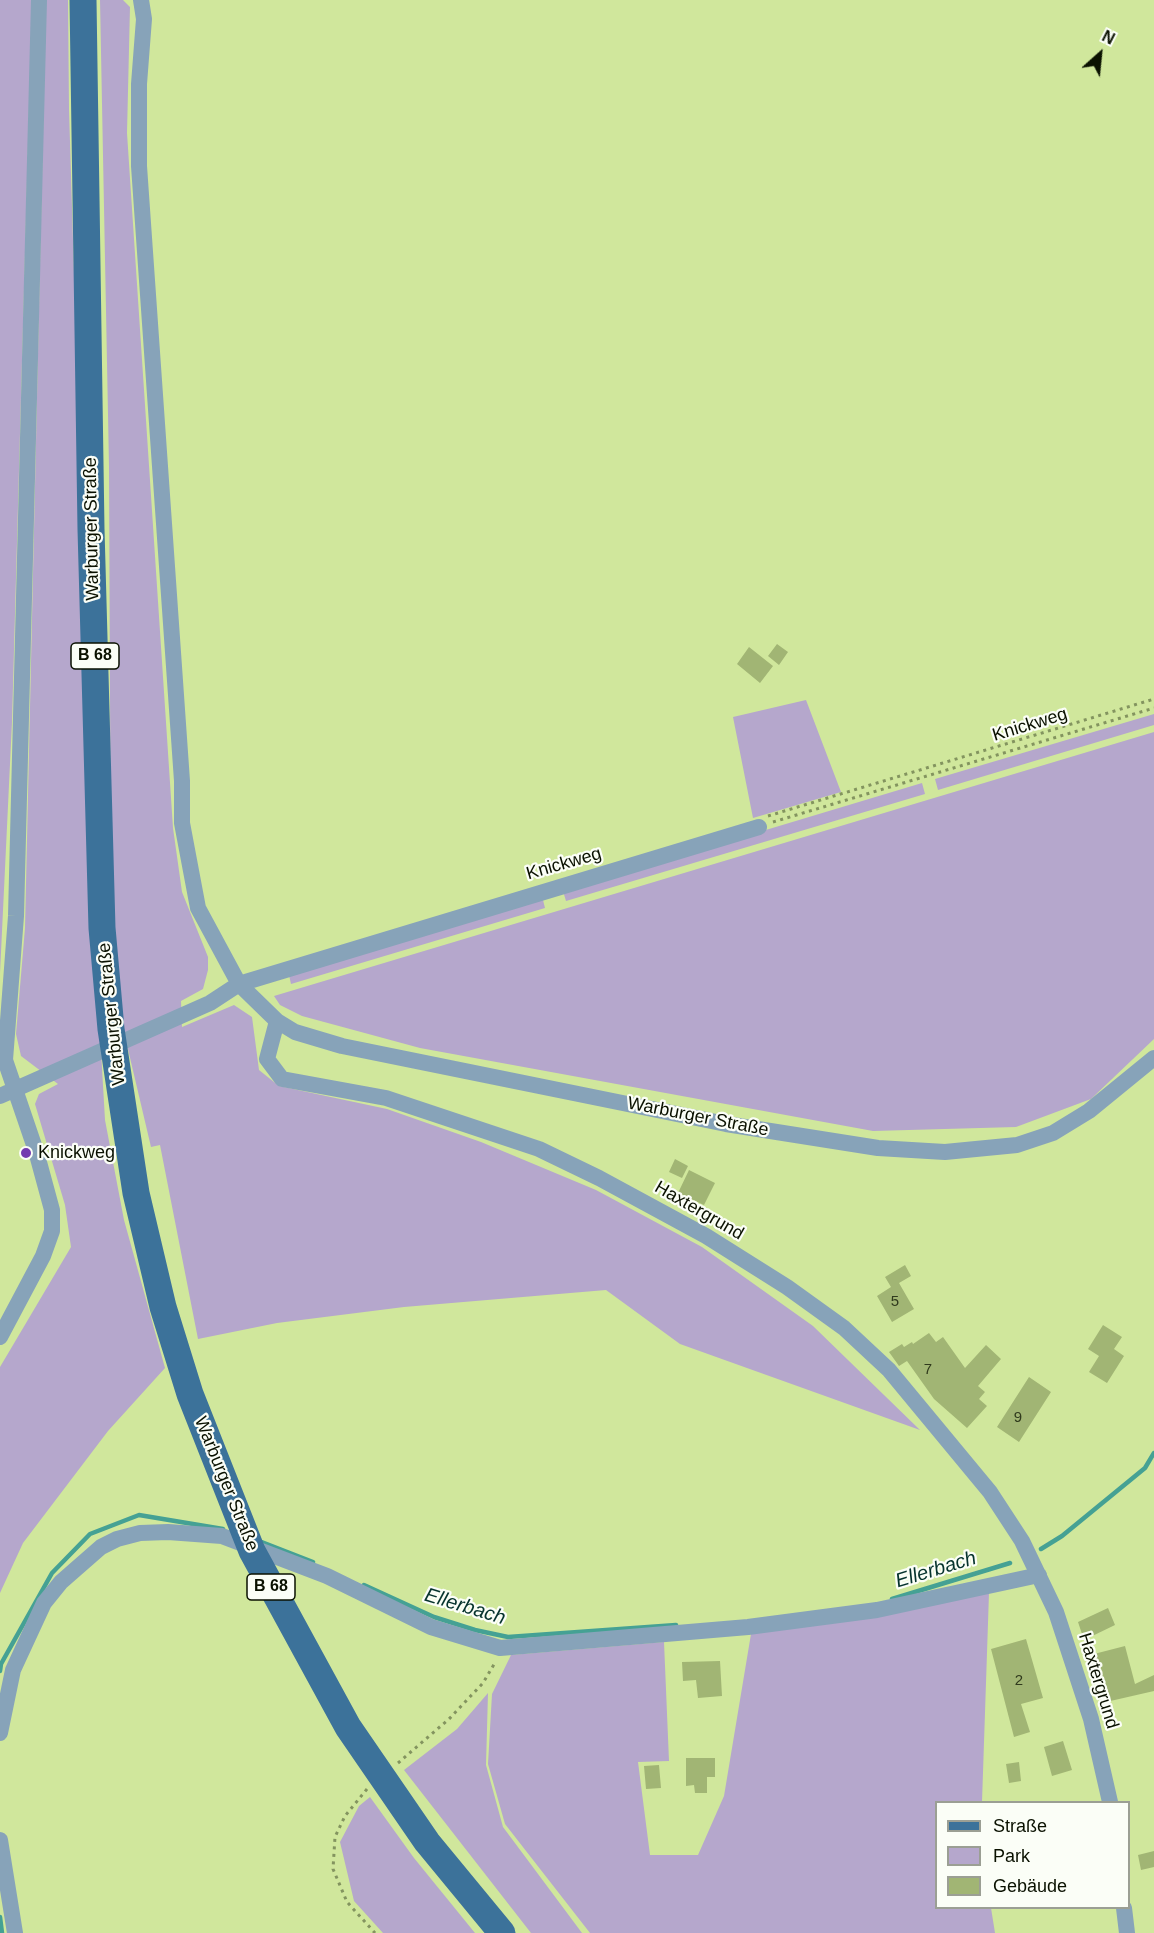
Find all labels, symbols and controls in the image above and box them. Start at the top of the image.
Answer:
north arrow [1070,24,1130,84]
text: N [1099,27,1117,48]
street label: Warburger Straße [80,457,104,601]
road number: B 68 [71,643,119,669]
street label: Knickweg [990,703,1070,747]
street label: Knickweg [524,843,604,885]
street label: Warburger Straße [94,942,130,1086]
street label: Warburger Straße [626,1093,770,1141]
place label: Knickweg [38,1142,115,1164]
marker: Knickweg [19,1146,33,1160]
street label: Haxtergrund [651,1177,747,1245]
house number: 5 [891,1293,899,1311]
house number: 7 [924,1361,932,1379]
house number: 9 [1014,1409,1022,1427]
street label: Warburger Straße [189,1413,263,1555]
water label: Ellerbach [893,1546,979,1594]
road number: B 68 [247,1574,295,1600]
water label: Ellerbach [422,1583,508,1631]
street label: Haxtergrund [1073,1630,1123,1732]
house number: 2 [1015,1672,1023,1690]
legend [935,1801,1130,1909]
text: Straße [993,1816,1047,1836]
text: Park [993,1846,1030,1866]
text: Gebäude [993,1876,1067,1896]

